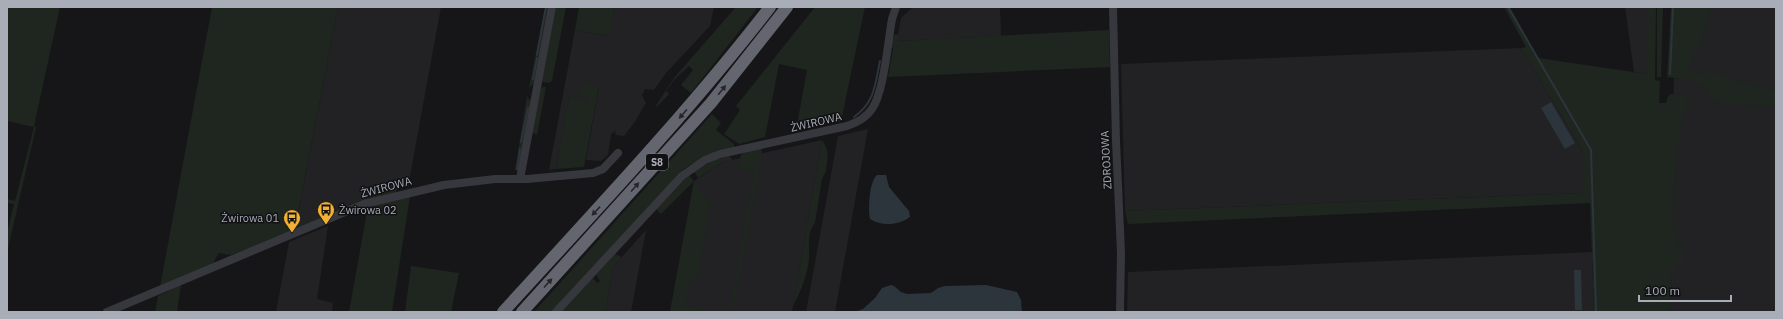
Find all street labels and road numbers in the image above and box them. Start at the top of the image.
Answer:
street label: ŻWIROWA [789,109,843,135]
street label: ZDROJOWA [1097,130,1115,190]
road number: S8 [646,154,668,170]
street label: ŻWIROWA [359,173,413,201]

